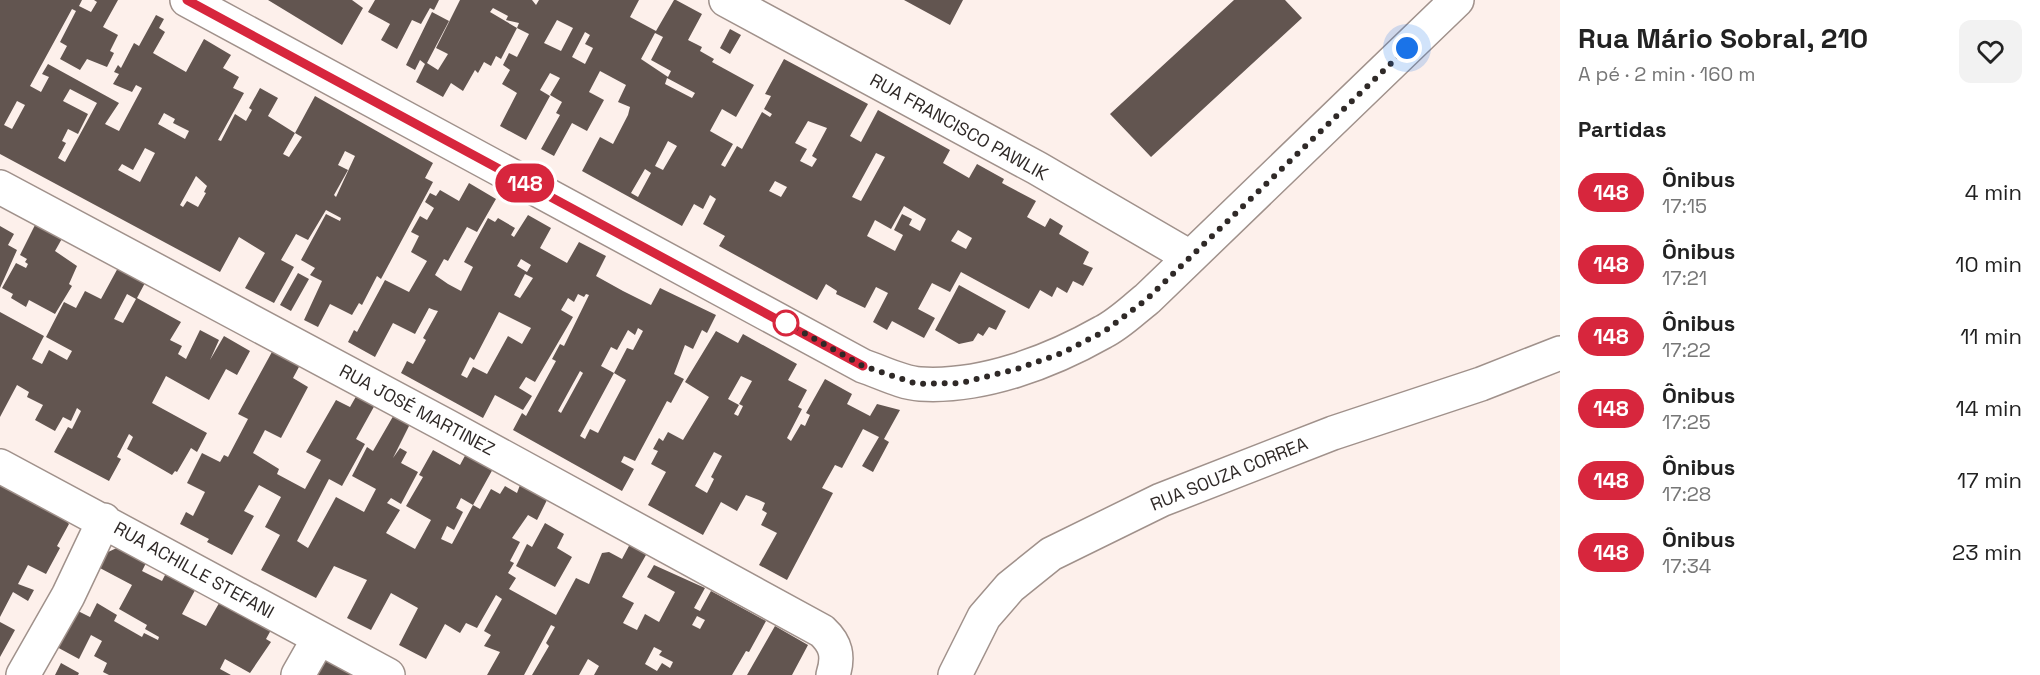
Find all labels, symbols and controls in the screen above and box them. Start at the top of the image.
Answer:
text: Rua Mário Sobral, 210 [1578,20,1868,56]
button: heart [1959,20,2022,83]
your location [1392,33,1422,63]
text: A pé · 2 min · 160 m [1578,61,1756,87]
street label: RUA FRANCISCO PAWLIK [866,68,1052,185]
text: Partidas [1578,115,1667,143]
line badge: 148 [490,164,560,202]
text: Ônibus [1662,165,1735,193]
text: 148 [507,170,543,197]
text: 4 min [1965,178,2022,206]
text: 148 [1593,179,1629,206]
text: 17:15 [1662,193,1707,219]
text: Ônibus [1662,237,1735,265]
text: 10 min [1955,250,2022,278]
text: 148 [1593,251,1629,278]
text: 17:21 [1662,265,1707,291]
text: Ônibus [1662,309,1735,337]
unlabelled marker [773,310,799,336]
text: 11 min [1960,322,2022,350]
text: 148 [1593,323,1629,350]
text: 17:22 [1662,337,1711,363]
street label: RUA JOSÉ MARTINEZ [336,359,499,460]
text: Ônibus [1662,381,1735,409]
text: 14 min [1956,394,2022,422]
text: 148 [1593,395,1629,422]
text: 17:25 [1662,409,1711,435]
street label: RUA SOUZA CORREA [1147,431,1311,516]
text: Ônibus [1662,453,1735,481]
text: 17 min [1957,466,2022,494]
text: 148 [1593,467,1629,494]
text: 17:28 [1662,481,1711,507]
street label: RUA ACHILLE STEFANI [110,516,278,623]
text: Ônibus [1662,525,1735,553]
text: 23 min [1952,538,2022,566]
text: 148 [1593,539,1629,566]
text: 17:34 [1662,553,1711,579]

